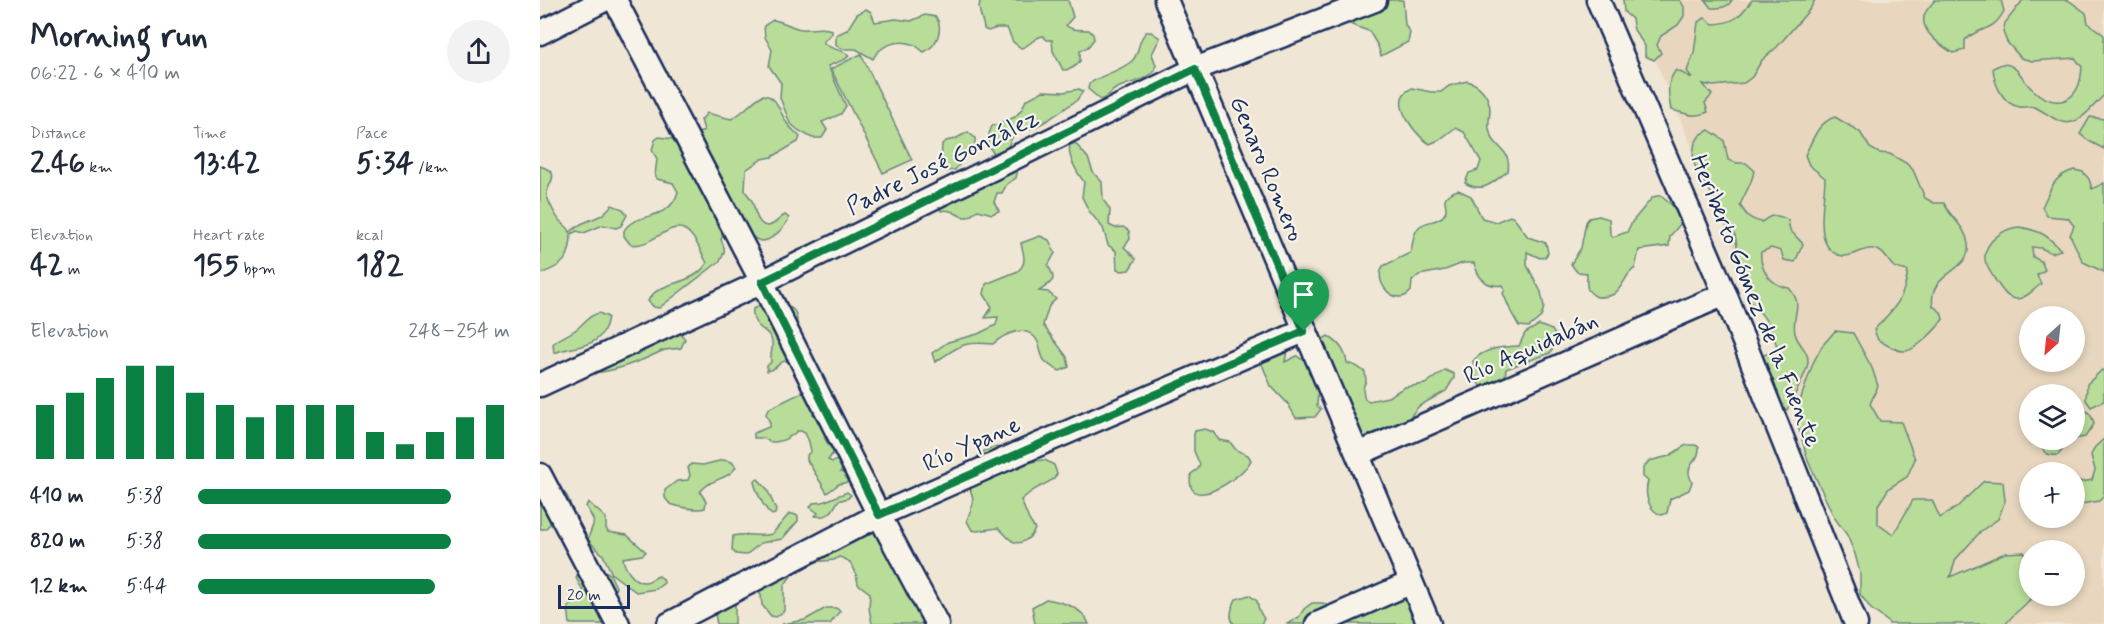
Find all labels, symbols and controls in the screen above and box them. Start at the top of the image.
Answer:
text: Morning run [30,15,208,59]
button: share [447,20,510,83]
text: 06:22 · 6 × 410 m [30,60,180,87]
street label: Genaro Romero [1221,92,1311,246]
street label: Padre José González [842,103,1044,223]
text: Distance [30,123,86,144]
text: Time [193,123,227,144]
text: Pace [356,123,388,144]
text: 2.46 [30,144,85,183]
text: 13:42 [193,144,260,183]
text: 5:34 [356,144,414,183]
street label: Heriberto Gómez de la Fuente [1682,150,1828,452]
text: km [85,157,113,178]
text: /km [414,157,448,178]
text: Elevation [30,225,93,246]
text: Heart rate [193,225,265,246]
text: kcal [356,225,383,246]
text: 42 [30,246,63,285]
text: 155 [193,246,239,285]
text: 182 [356,246,404,285]
text: m [63,259,80,280]
text: bpm [239,259,276,280]
pin [1278,269,1329,331]
icon: arrive [1287,278,1320,311]
street label: Río Aquidabán [1459,305,1603,393]
north arrow [2019,306,2085,372]
map controls [2019,306,2085,606]
text: Elevation [30,318,109,345]
text: 248–254 m [408,318,510,345]
button: layers [2019,384,2085,450]
street label: Río Ypane [918,410,1026,480]
button: + [2019,462,2085,528]
text: 410 m [30,483,84,510]
text: 5:38 [126,483,163,510]
text: 820 m [30,528,85,555]
text: 5:38 [126,528,163,555]
button: − [2019,540,2085,606]
text: 1.2 km [30,573,87,600]
text: 5:44 [126,573,167,600]
scale bar [558,582,630,610]
text: 20 m [567,585,601,606]

